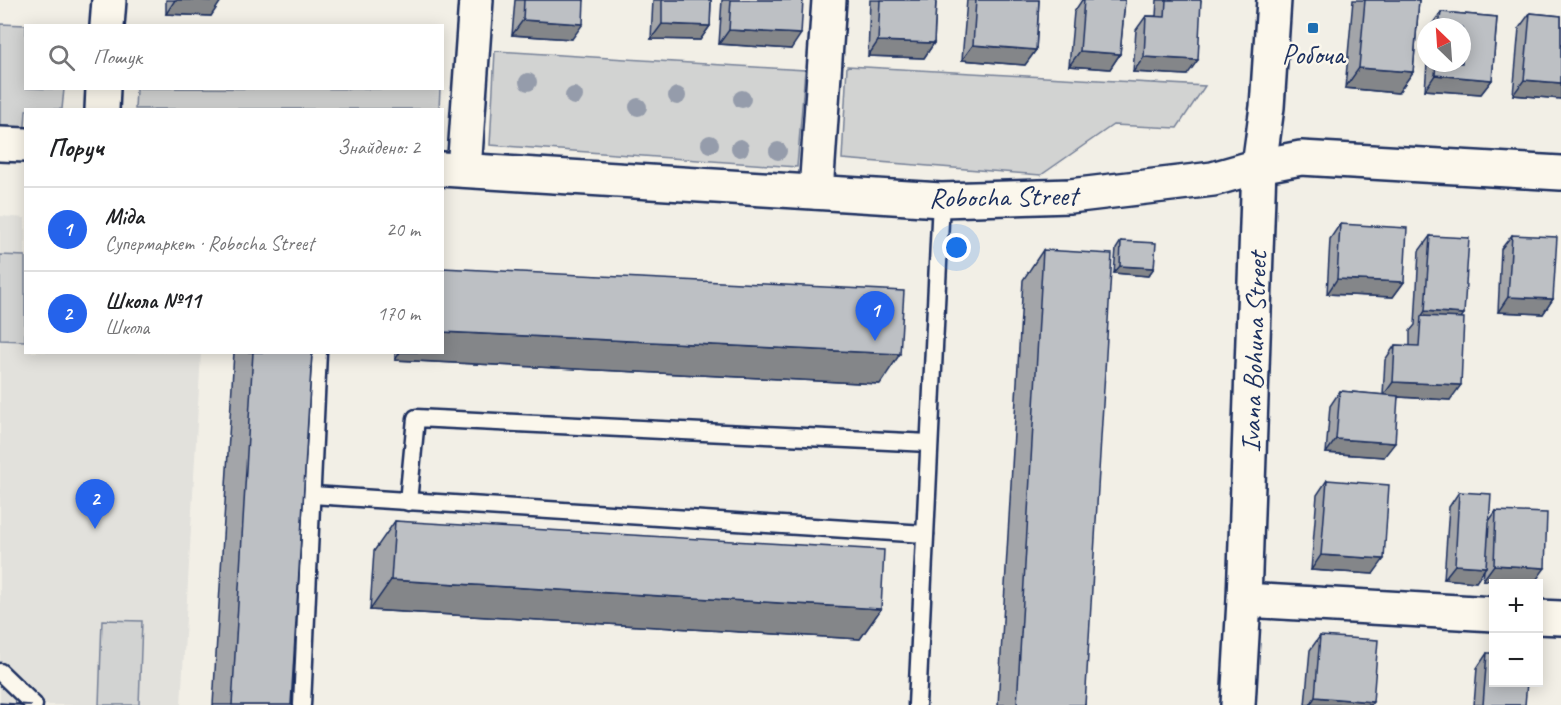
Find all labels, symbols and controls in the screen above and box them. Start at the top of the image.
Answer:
north arrow [1417,18,1471,72]
marker: Робоча [1306,21,1320,35]
search box [24,24,444,90]
place label: Робоча [1282,37,1347,72]
icon: search [45,41,78,74]
text: Пошук [93,43,142,71]
text: Поруч [48,131,104,164]
text: Знайдено: 2 [338,135,420,160]
street label: Robocha Street [928,178,1081,215]
text: Міда [105,203,144,231]
text: 1 [63,217,72,242]
text: 20 m [386,217,420,242]
text: Супермаркет · Robocha Street [105,231,314,256]
your location [942,233,971,262]
street label: Ivana Bohuna Street [1233,248,1275,453]
text: Школа №11 [105,287,201,315]
pin: 1 [856,292,894,341]
text: 2 [63,301,72,326]
text: 170 m [377,301,420,326]
text: Школа [105,315,149,340]
pin: 2 [76,480,115,529]
map controls [1489,579,1543,687]
button: + [1489,579,1543,633]
button: − [1489,633,1543,687]

